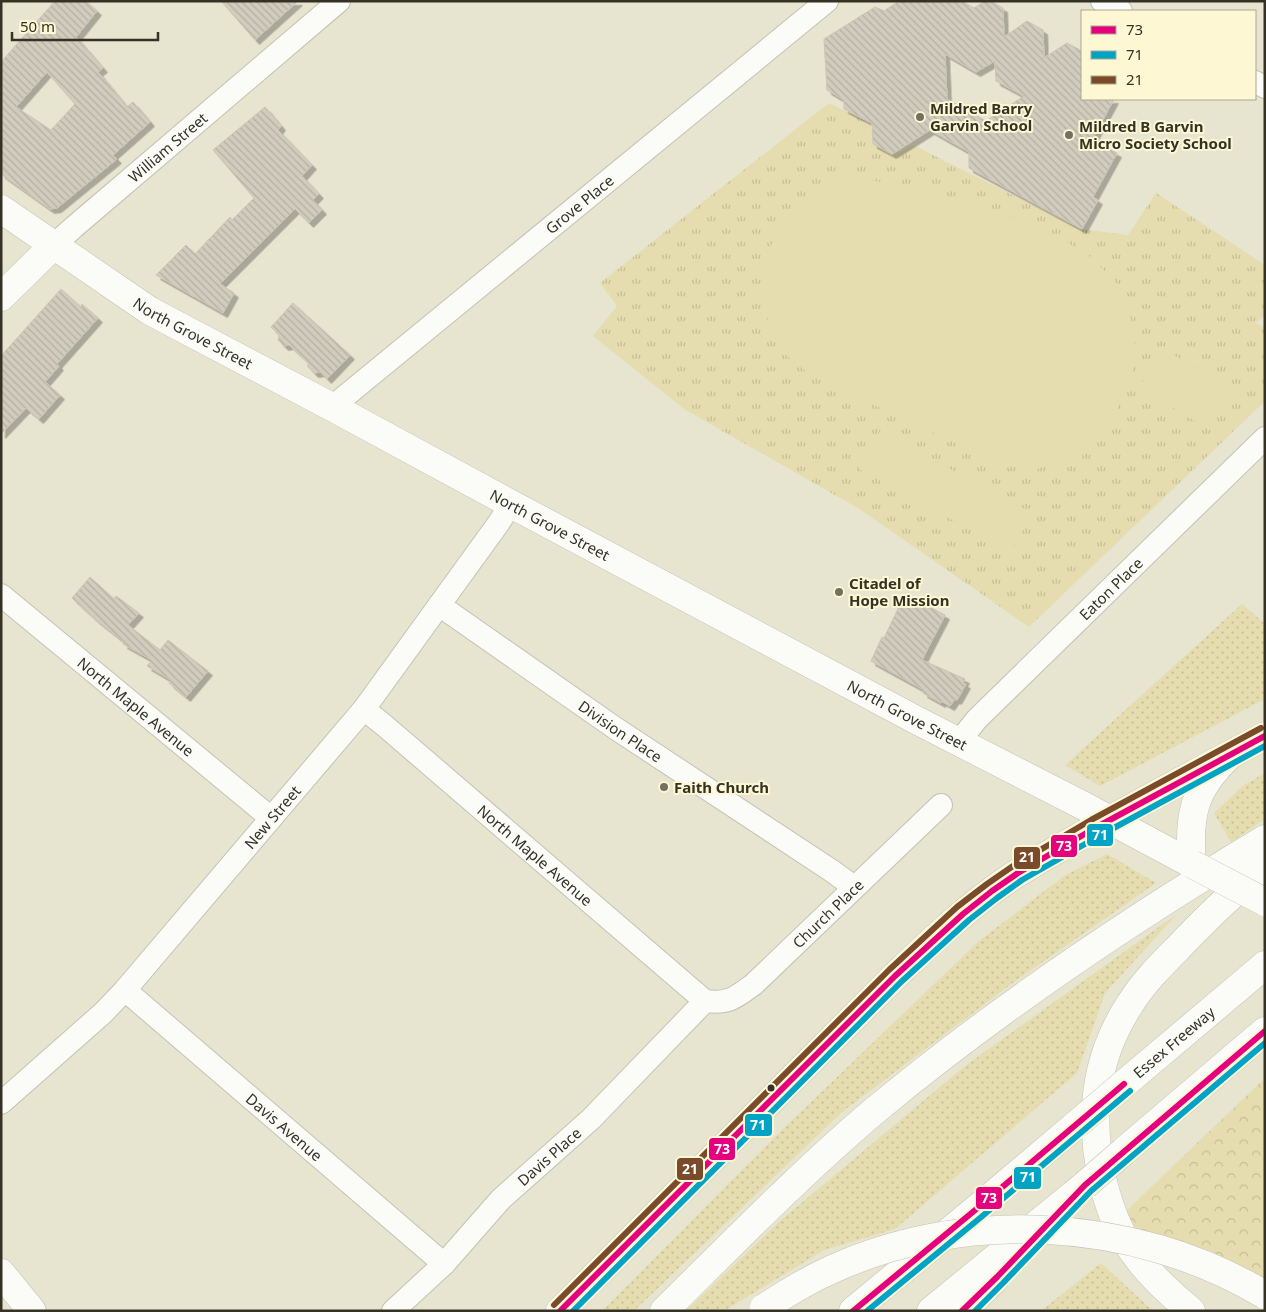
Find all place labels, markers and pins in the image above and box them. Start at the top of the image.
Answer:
place label: Mildred Barry Garvin School [930,98,1033,135]
marker: Mildred Barry Garvin School [914,111,926,123]
place label: Mildred B Garvin Micro Society School [1079,116,1232,153]
marker: Mildred B Garvin Micro Society School [1063,129,1075,141]
place label: Citadel of Hope Mission [849,573,950,610]
marker: Citadel of Hope Mission [833,586,845,598]
place label: Faith Church [674,777,769,797]
marker: Faith Church [658,781,670,793]
unlabelled marker [766,1083,776,1093]

